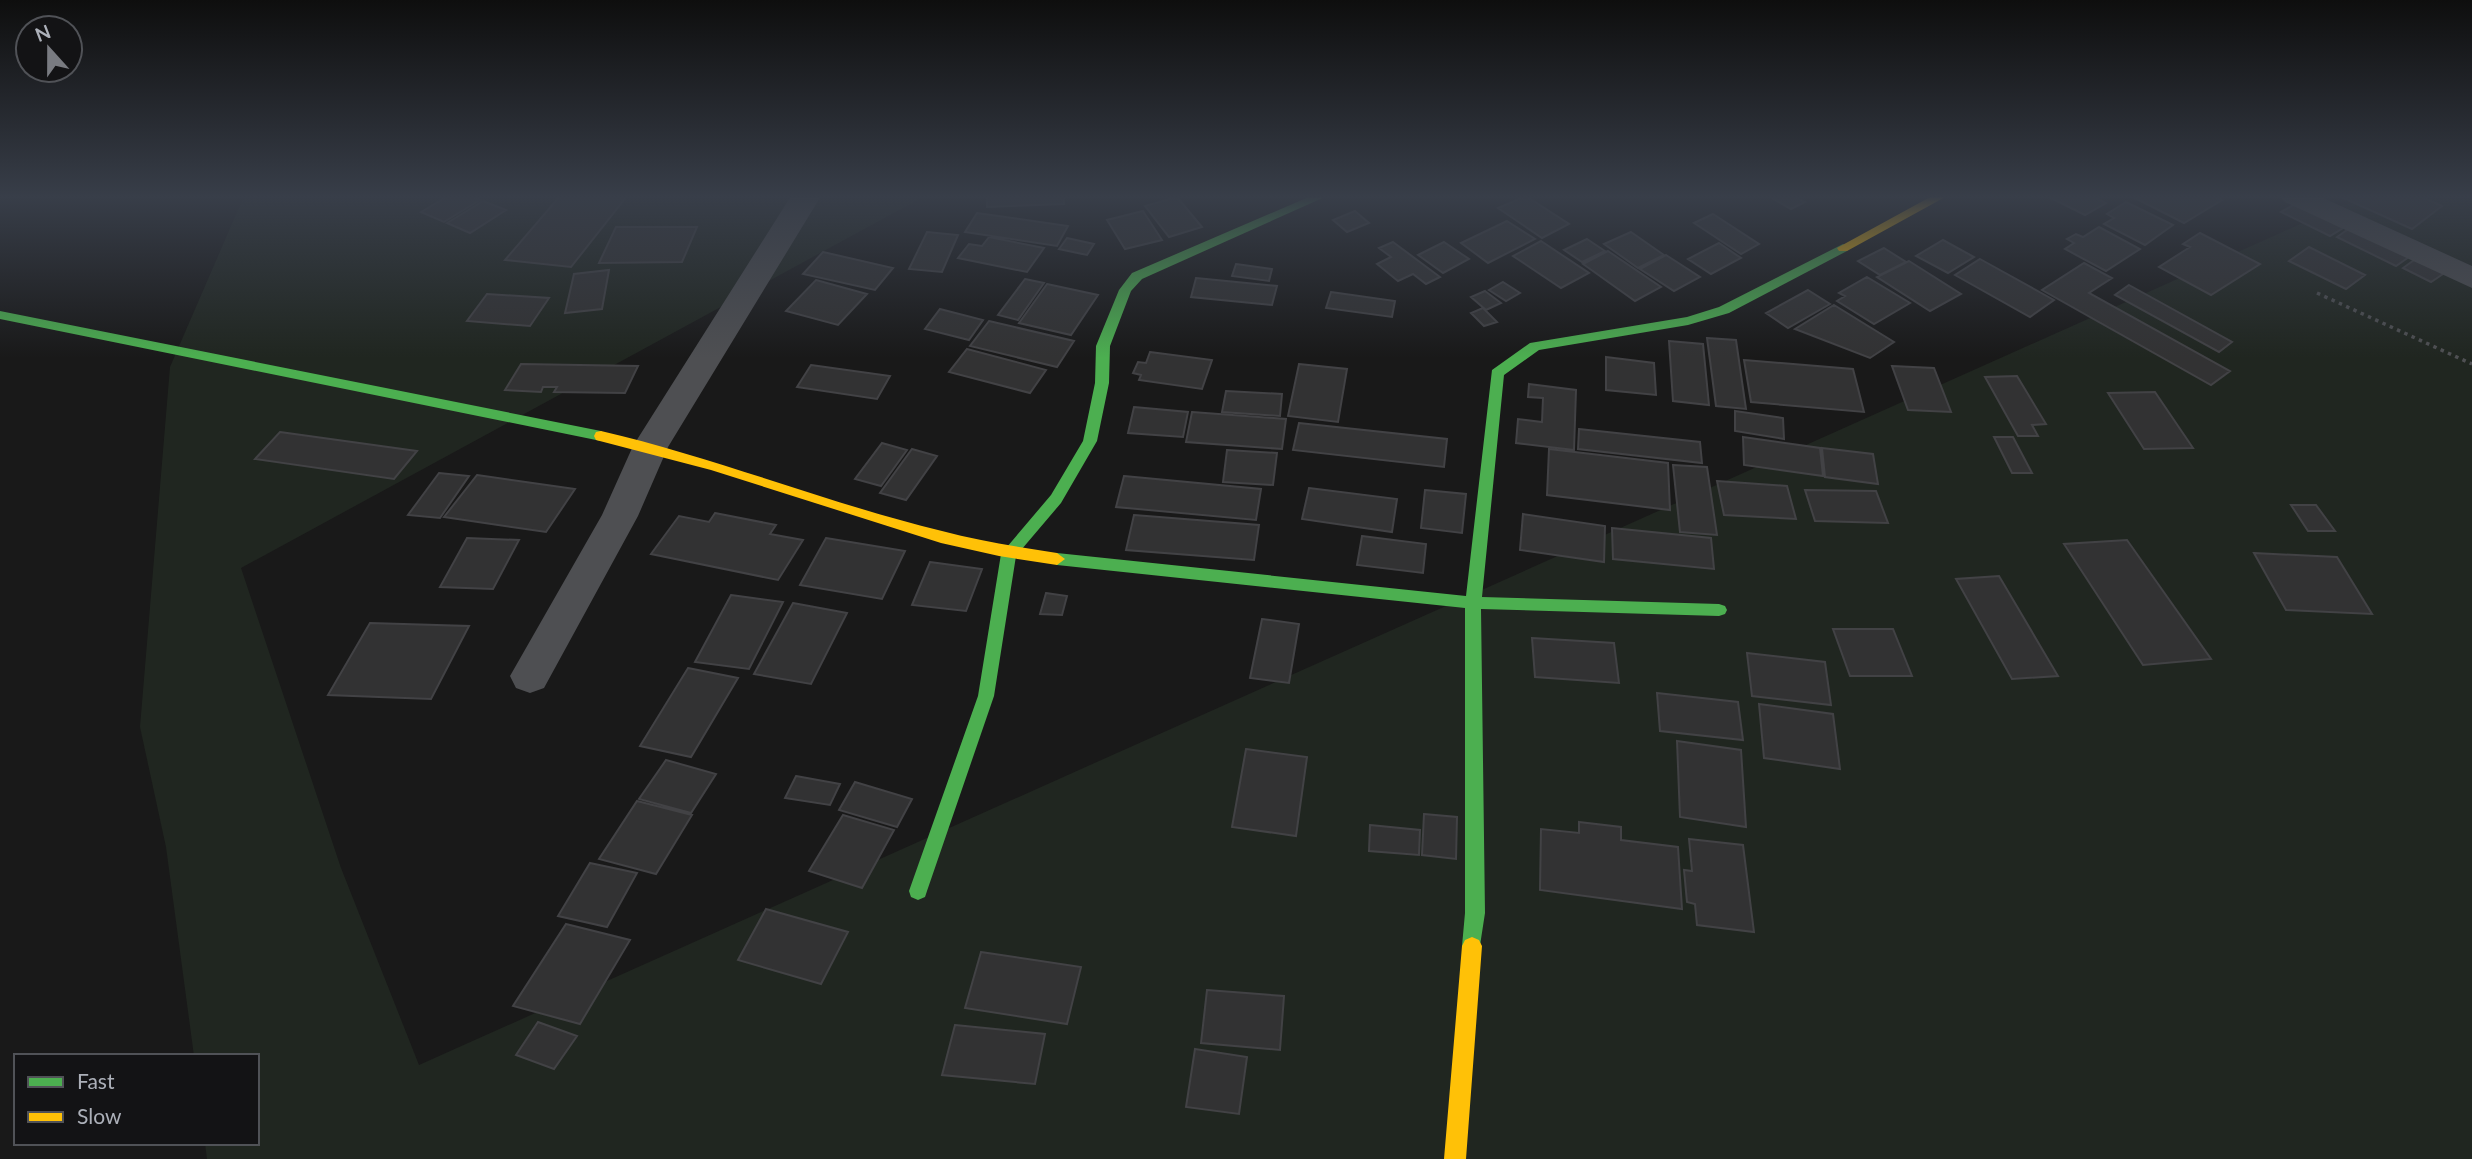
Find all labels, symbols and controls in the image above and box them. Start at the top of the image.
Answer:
north arrow [14,14,84,84]
text: N [32,19,54,46]
legend [14,1054,259,1145]
text: Fast [77,1068,115,1093]
text: Slow [77,1103,122,1128]

